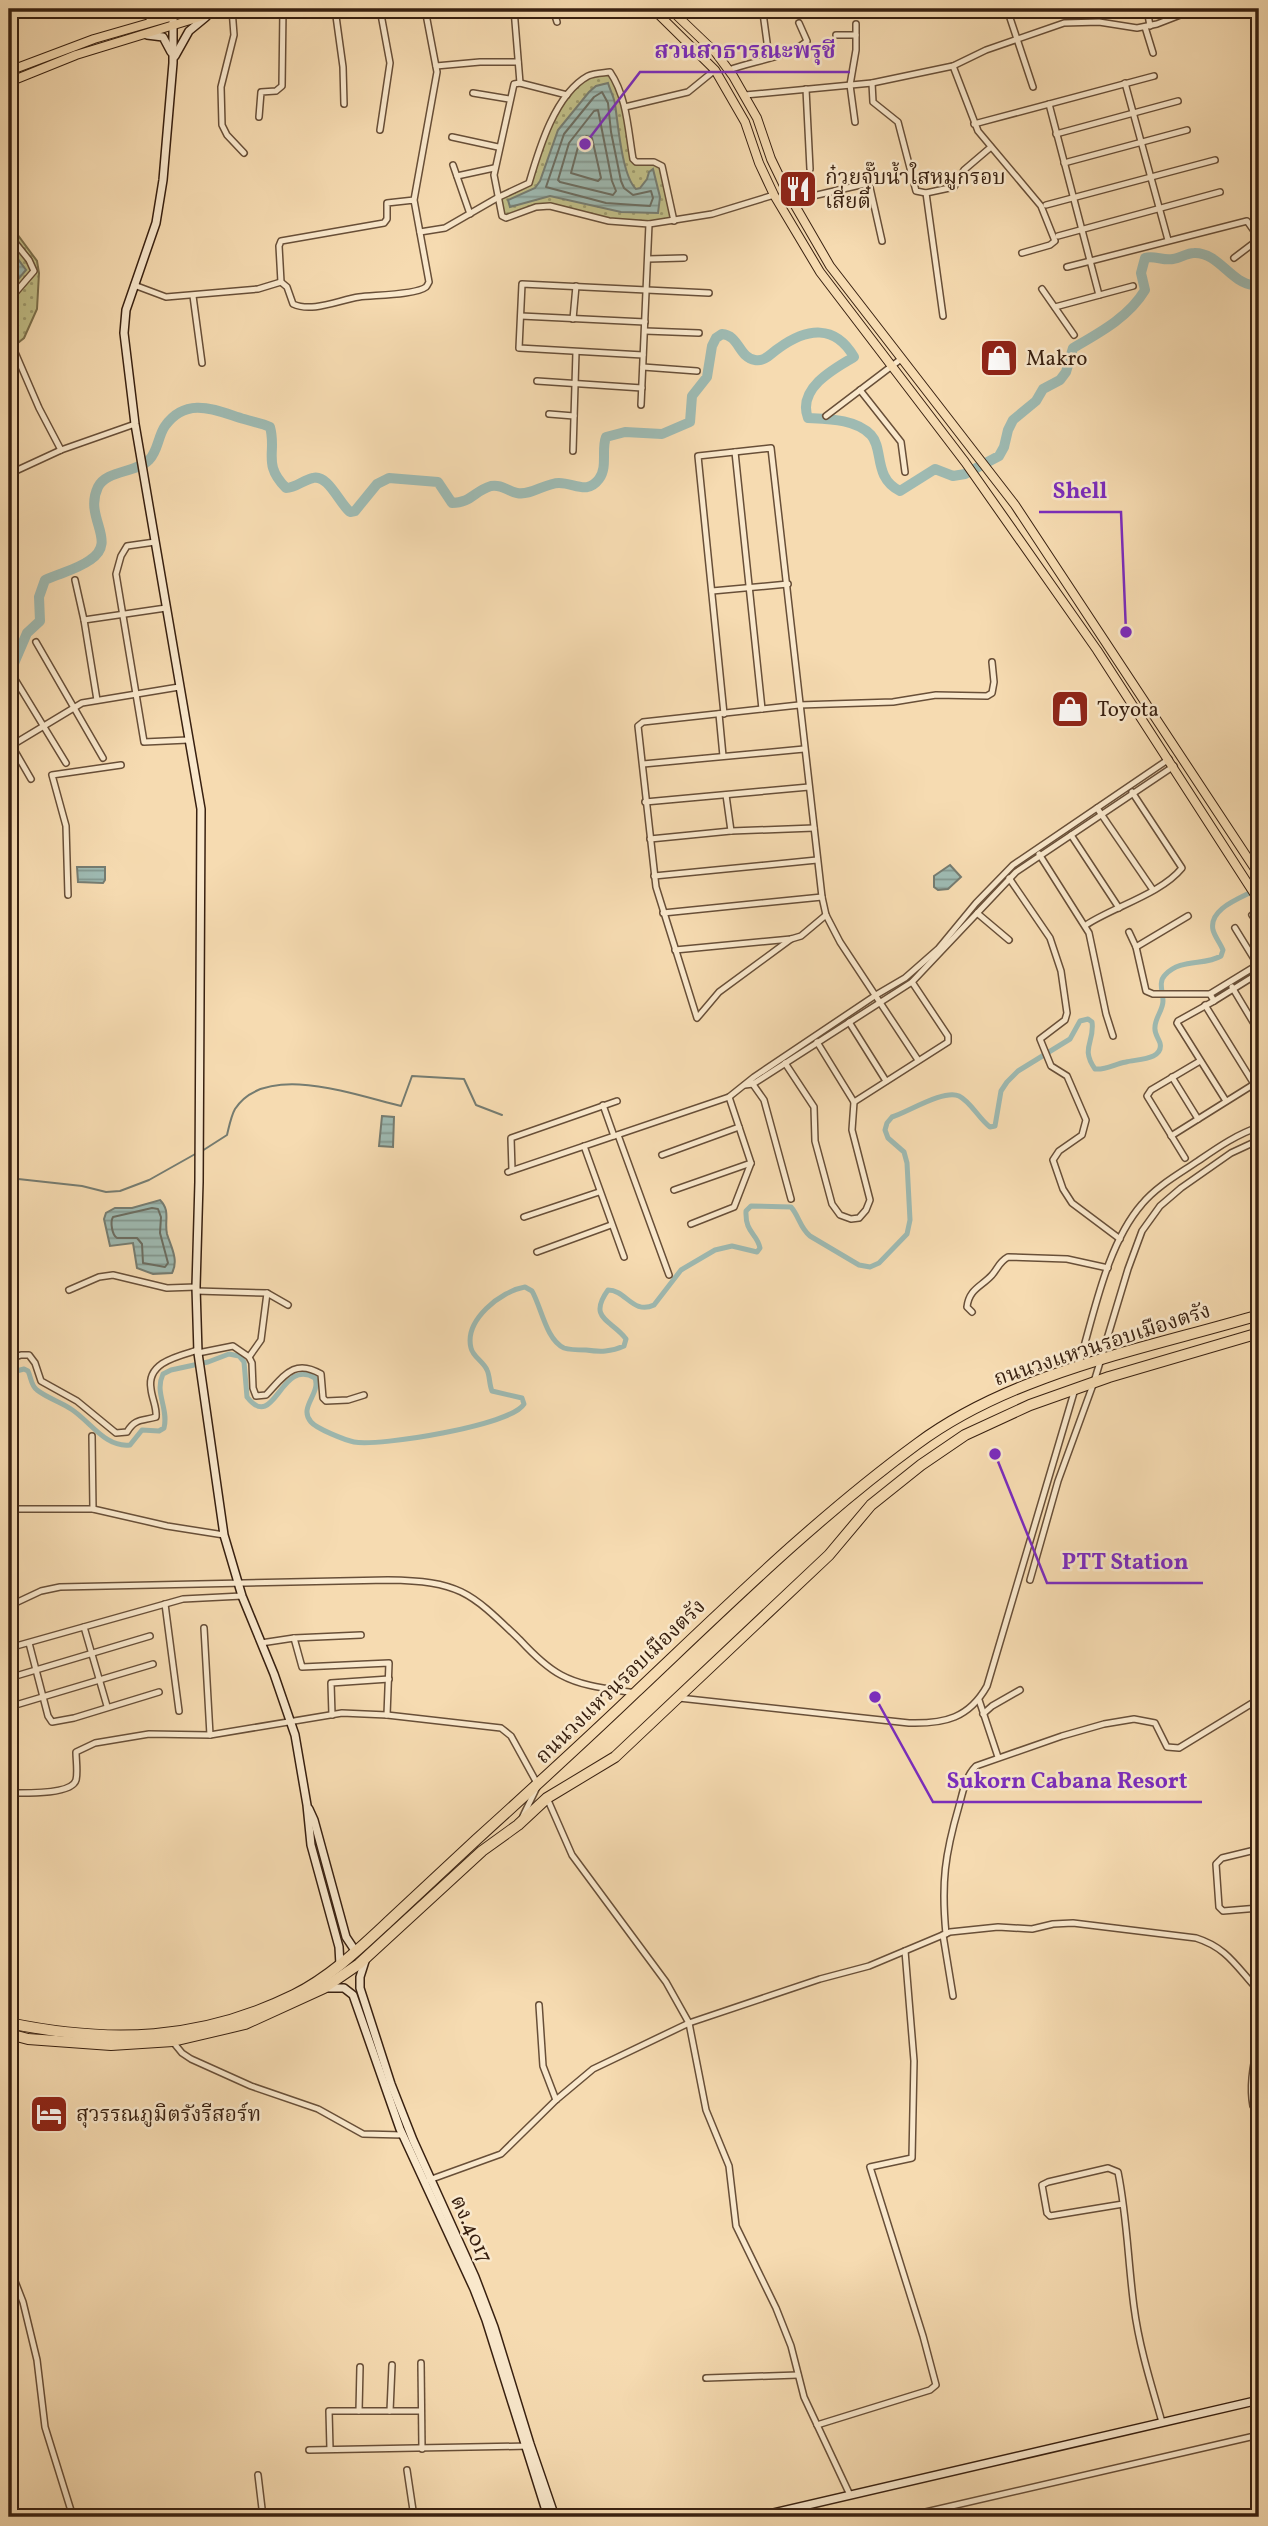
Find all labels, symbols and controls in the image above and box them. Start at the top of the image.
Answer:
callout: สวนสาธารณะพรุชี [640,28,850,72]
text: สวนสาธารณะพรุชี [654,36,836,68]
place label: ก๋วยจั๊บน้ำใสหมูกรอบ เสี่ยตี๋ [825,161,1006,217]
restaurant icon: ก๋วยจั๊บน้ำใสหมูกรอบ เสี่ยตี๋ [777,168,819,210]
shop icon: Makro [978,337,1020,379]
place label: Makro [1026,345,1087,374]
callout: Shell [1039,468,1121,512]
text: Shell [1053,476,1108,508]
shop icon: Toyota [1049,688,1091,730]
place label: Toyota [1097,696,1159,725]
street label: ถนนวงแหวนรอบเมืองตรัง [990,1297,1215,1394]
callout: PTT Station [1047,1539,1203,1583]
text: PTT Station [1061,1547,1189,1579]
street label: ถนนวงแหวนรอบเมืองตรัง [530,1593,713,1771]
callout: Sukorn Cabana Resort [933,1758,1202,1802]
text: Sukorn Cabana Resort [947,1766,1188,1798]
hotel icon: สุวรรณภูมิตรังรีสอร์ท [28,2093,70,2135]
place label: สุวรรณภูมิตรังรีสอร์ท [76,2101,261,2130]
street label: ตง.4017 [442,2191,499,2268]

